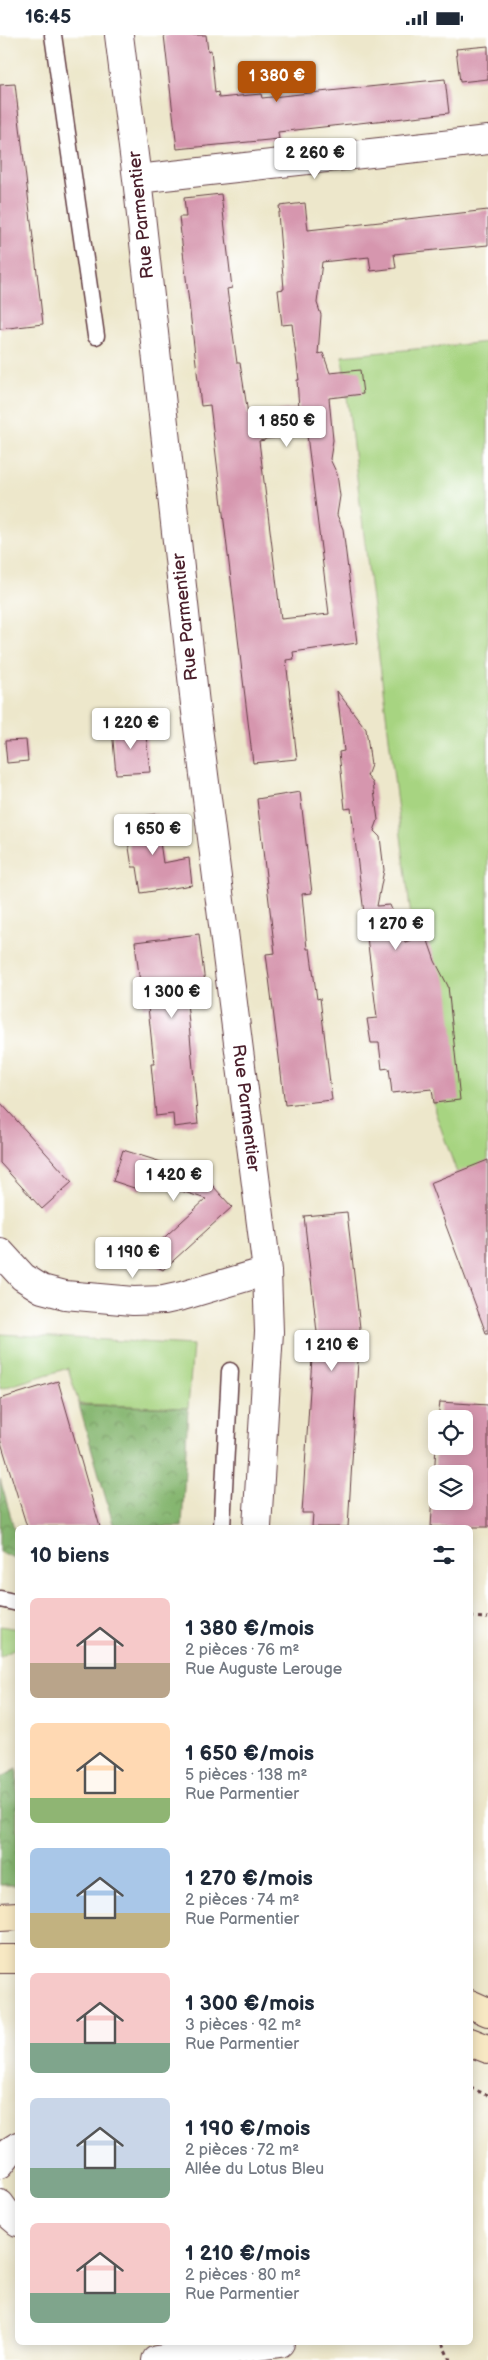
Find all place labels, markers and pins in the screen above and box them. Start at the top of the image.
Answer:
pin: 1 380 € [231,61,323,103]
pin: 2 260 € [269,137,361,180]
pin: 1 850 € [241,405,333,448]
pin: 1 220 € [85,707,177,750]
pin: 1 650 € [107,813,199,856]
pin: 1 270 € [350,909,442,951]
pin: 1 300 € [126,977,218,1019]
pin: 1 420 € [128,1159,220,1202]
pin: 1 190 € [87,1237,179,1279]
pin: 1 210 € [286,1329,378,1372]

